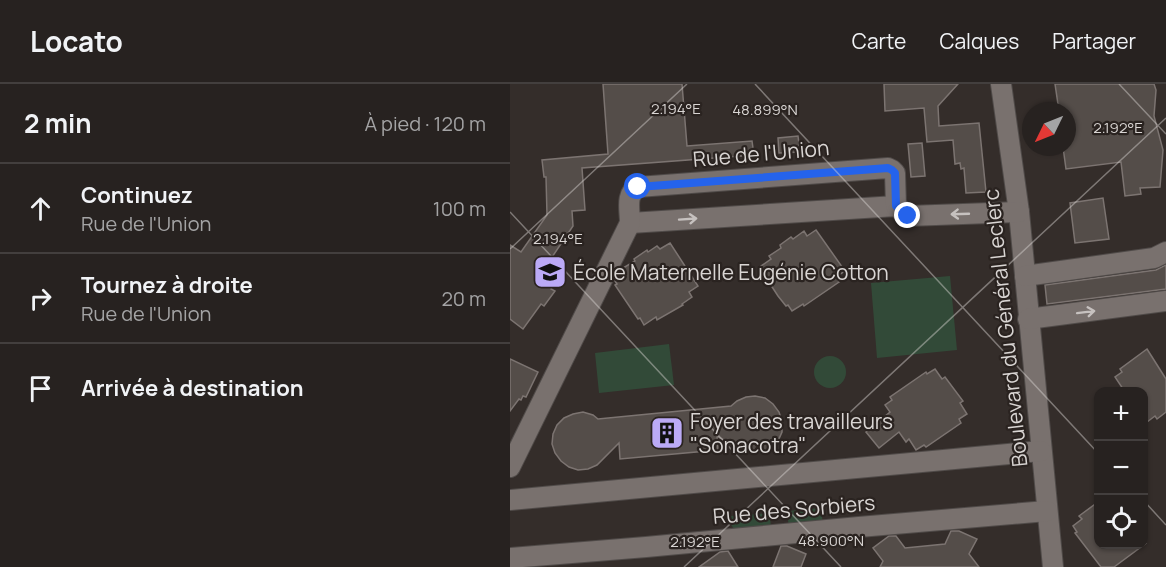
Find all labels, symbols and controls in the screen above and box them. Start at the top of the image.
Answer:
text: Locato [30,22,123,60]
text: Carte [852,27,906,55]
text: Calques [939,27,1019,55]
text: Partager [1052,27,1136,55]
text: 2.194°E [651,98,701,119]
text: 48.899°N [732,99,798,120]
north arrow [1022,102,1076,156]
text: 2 min [24,105,92,141]
text: À pied · 120 m [364,110,486,137]
text: 2.192°E [1093,117,1143,138]
street label: Rue de l'Union [692,133,830,173]
route start [624,173,650,199]
text: Continuez [81,180,193,210]
street label: Boulevard du Général Leclerc [976,188,1034,468]
icon: ahead [24,192,57,225]
text: 100 m [433,195,486,222]
route end [894,202,920,228]
one-way arrow [951,208,971,220]
text: Rue de l'Union [81,210,211,237]
one-way arrow [678,214,698,225]
text: 2.194°E [533,228,583,249]
school or university icon: École Maternelle Eugénie Cotton [532,254,568,290]
place label: École Maternelle Eugénie Cotton [573,258,889,286]
text: Tournez à droite [81,270,253,300]
icon: right [24,282,57,315]
text: 20 m [441,285,486,312]
text: Rue de l'Union [81,300,211,327]
one-way arrow [1076,306,1096,317]
icon: arrive [24,372,57,405]
text: Arrivée à destination [81,373,304,403]
map controls [1094,387,1148,549]
button: + [1094,387,1148,441]
place label: Foyer des travailleurs "Sonacotra" [690,407,893,459]
building icon: Foyer des travailleurs "Sonacotra" [649,415,685,451]
button: − [1094,441,1148,495]
street label: Rue des Sorbiers [712,488,876,530]
button: locate [1094,495,1148,549]
text: 48.900°N [798,530,864,551]
text: 2.192°E [670,531,720,552]

